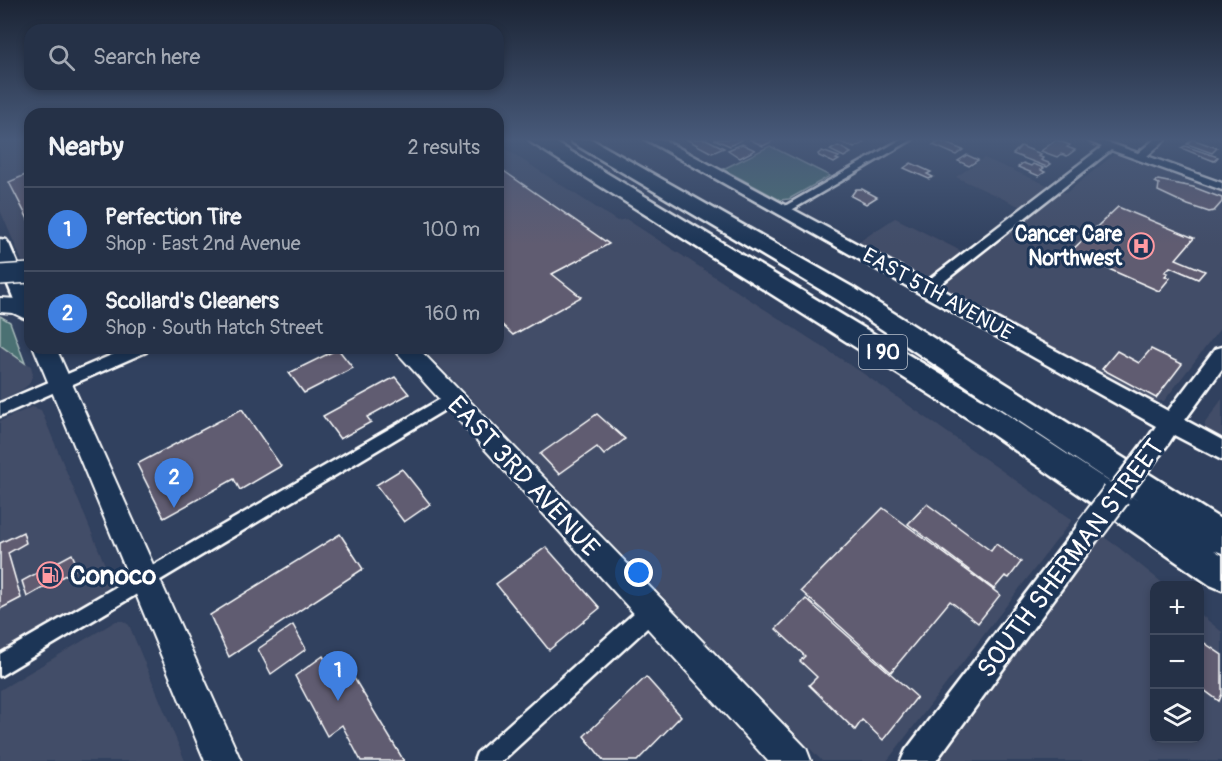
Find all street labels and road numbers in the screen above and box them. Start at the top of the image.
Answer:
street label: EAST 5TH AVENUE [858,242,1018,347]
road number: I 90 [859,335,907,369]
street label: EAST 3RD AVENUE [440,390,606,564]
street label: SOUTH SHERMAN STREET [971,433,1171,684]

